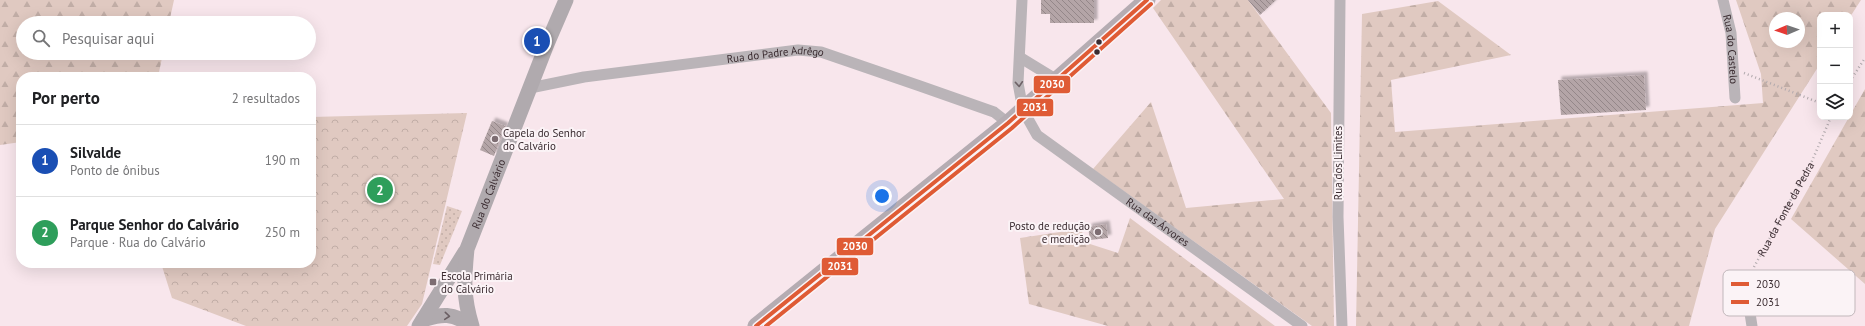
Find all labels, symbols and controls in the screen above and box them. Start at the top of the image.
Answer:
north arrow [1769,12,1805,48]
map controls [1817,12,1853,120]
button: + [1817,12,1853,48]
street label: Rua do Castelo [1720,13,1741,85]
search box [16,16,316,60]
pin: 1 [524,26,550,56]
icon: search [30,27,52,49]
text: Pesquisar aqui [62,29,154,48]
unlabelled marker [1094,37,1104,47]
street label: Rua do Padre Adrêgo [726,43,826,66]
unlabelled marker [1092,47,1102,57]
button: − [1817,48,1853,84]
line badge: 2030 [1033,75,1071,94]
text: 2030 [1040,77,1064,91]
one-way arrow [1015,81,1024,87]
button: layers [1817,84,1853,120]
text: Por perto [32,87,100,109]
text: 2 resultados [232,90,300,107]
line badge: 2031 [1016,98,1054,117]
text: 2031 [1023,100,1047,114]
street label: Rua dos Limites [1331,125,1345,200]
place label: Capela do Senhor do Calvário [503,126,586,153]
marker: Capela do Senhor do Calvário [490,134,500,144]
text: Silvalde [70,143,121,162]
text: 1 [41,152,49,169]
text: 190 m [265,152,300,169]
street label: Rua do Calvário [469,157,508,231]
street label: Rua da Fonte da Pedra [1754,159,1817,259]
text: Ponto de ônibus [70,162,160,179]
pin: 2 [367,175,393,205]
your location [872,186,892,206]
street label: Rua das Árvores [1123,194,1192,250]
text: Parque Senhor do Calvário [70,215,239,234]
place label: Posto de redução e medição [1009,219,1090,246]
text: 2 [41,224,49,241]
text: 250 m [265,224,300,241]
marker: Posto de redução e medição [1093,227,1103,237]
text: Parque · Rua do Calvário [70,234,206,251]
line badge: 2030 [836,237,874,256]
text: 2030 [843,239,867,253]
line badge: 2031 [821,257,859,276]
text: 2031 [828,259,852,273]
place label: Escola Primária do Calvário [441,269,513,296]
legend [1723,270,1855,316]
marker: Escola Primária do Calvário [428,277,438,287]
text: 2030 [1756,277,1780,291]
text: 2031 [1756,295,1780,309]
one-way arrow [444,311,450,320]

